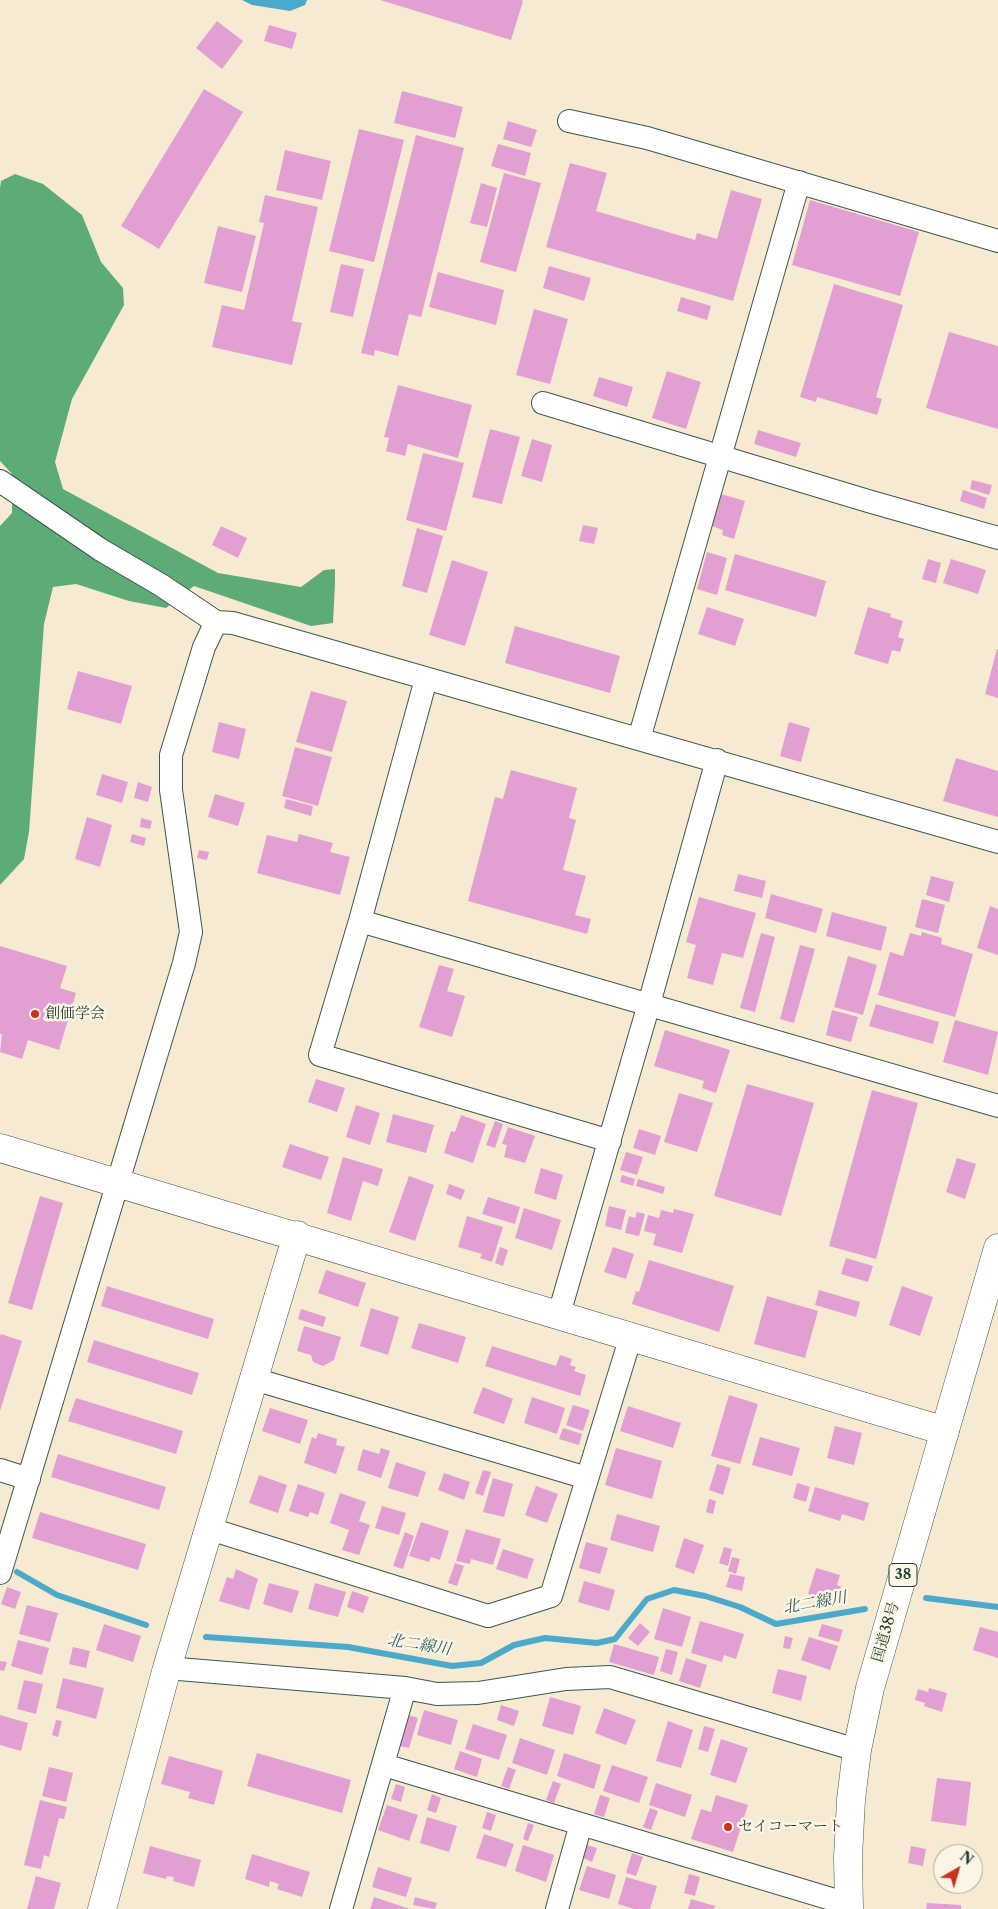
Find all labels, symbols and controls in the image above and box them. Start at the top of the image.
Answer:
place label: 創価学会 [45,1005,105,1023]
marker: 創価学会 [29,1008,41,1020]
road number: 38 [889,1564,917,1586]
water label: 北二線川 [782,1588,848,1618]
street label: 国道38号 [869,1600,903,1664]
water label: 北二線川 [386,1631,452,1659]
place label: セイコーマート [738,1818,843,1836]
marker: セイコーマート [722,1821,734,1833]
north arrow [933,1844,983,1894]
text: N [956,1847,977,1869]

